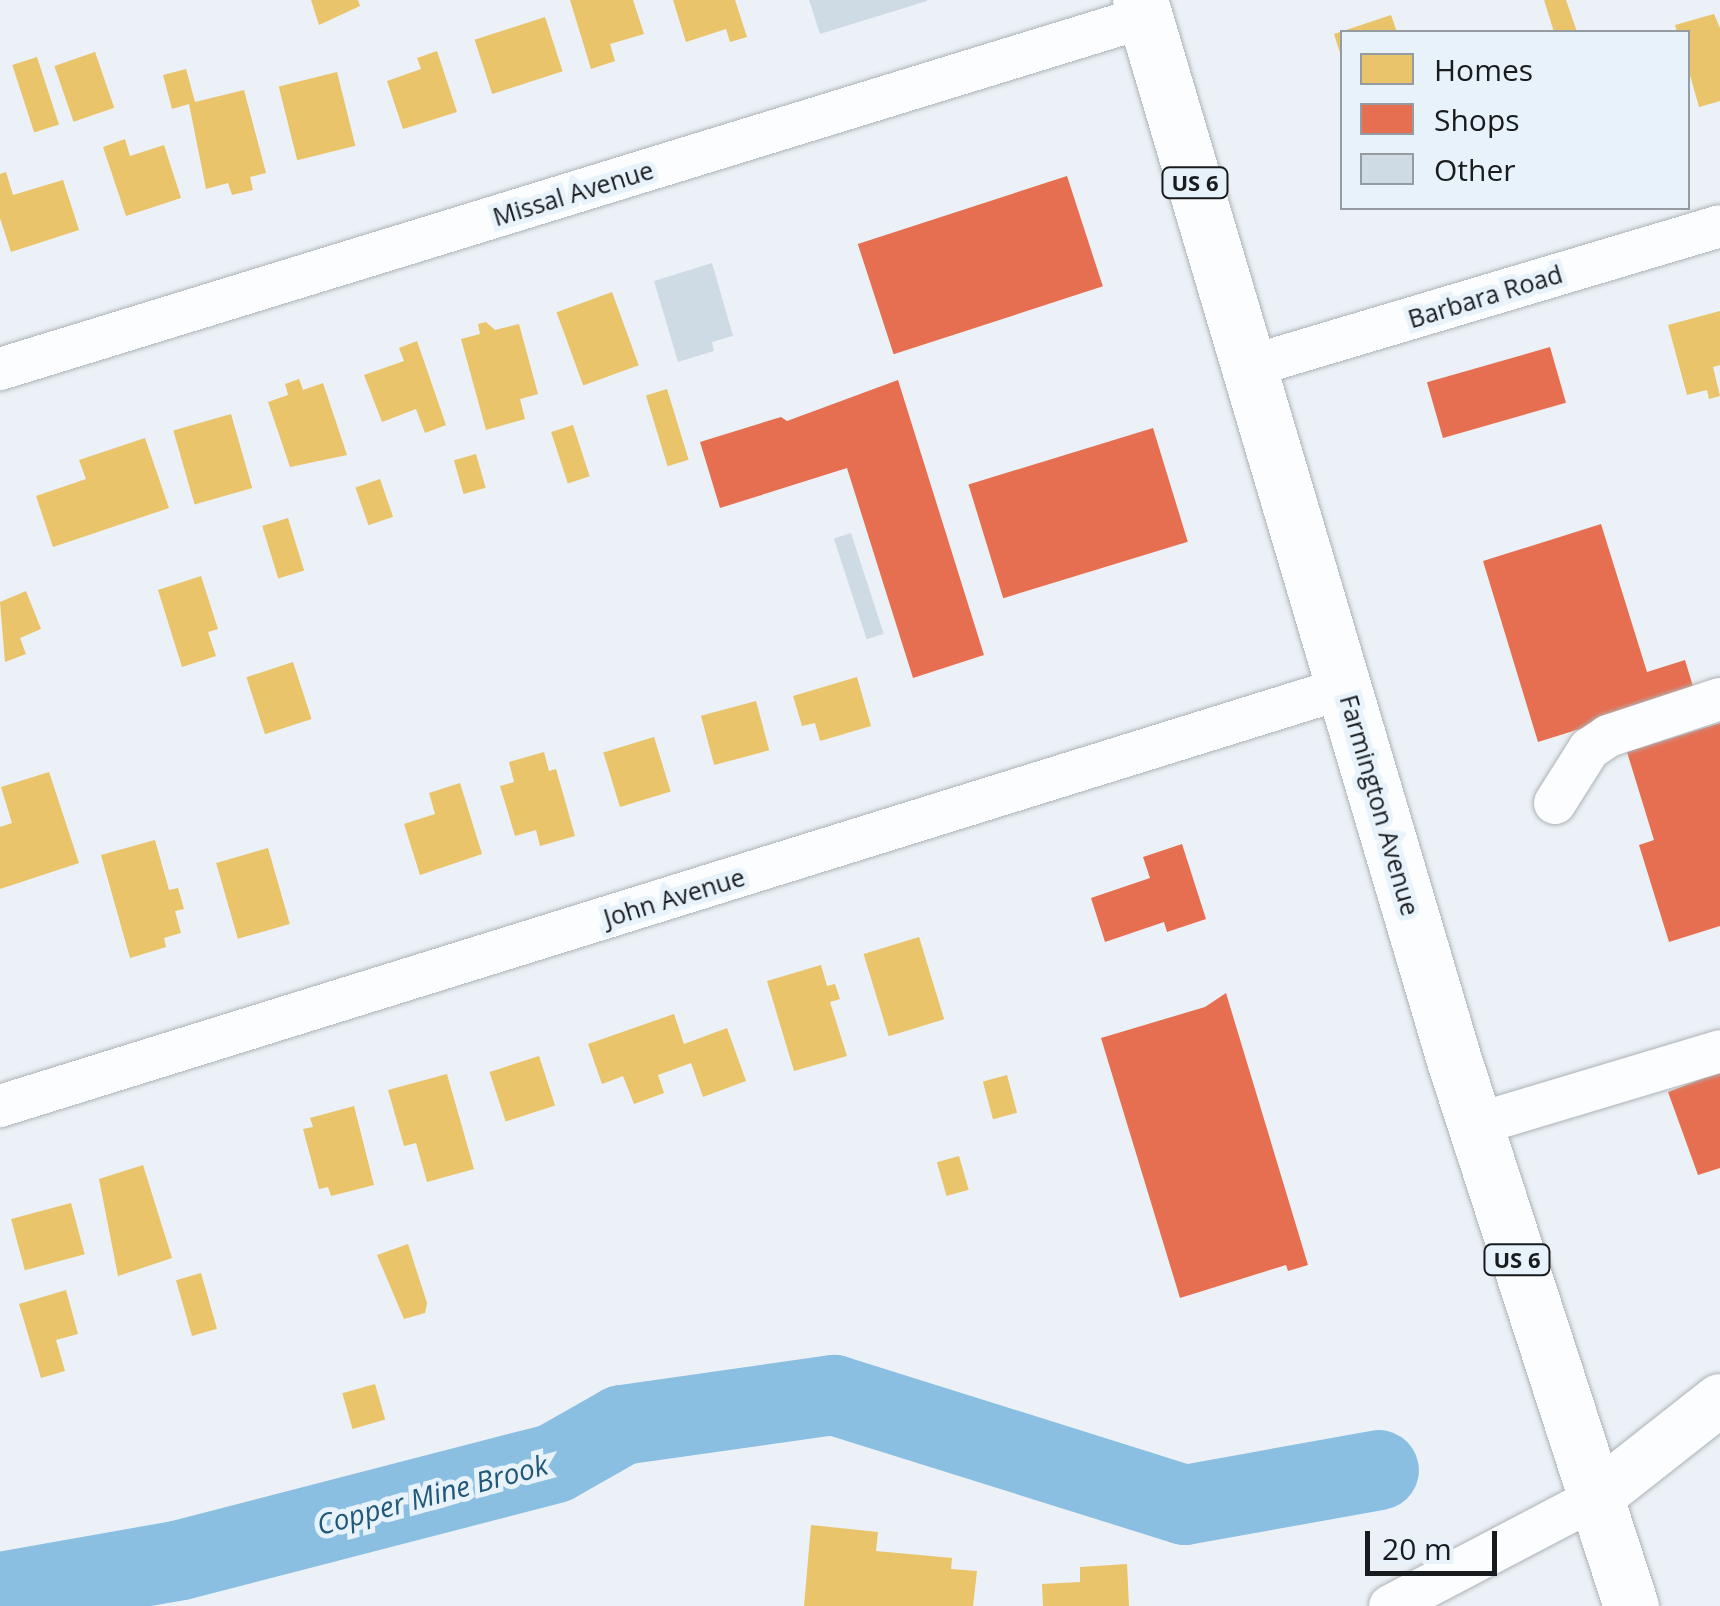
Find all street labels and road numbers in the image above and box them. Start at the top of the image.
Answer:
street label: Missal Avenue [489,154,657,232]
road number: US 6 [1160,166,1230,200]
street label: Barbara Road [1404,258,1566,334]
street label: Farmington Avenue [1334,691,1426,919]
street label: John Avenue [600,861,748,933]
road number: US 6 [1482,1243,1552,1277]

